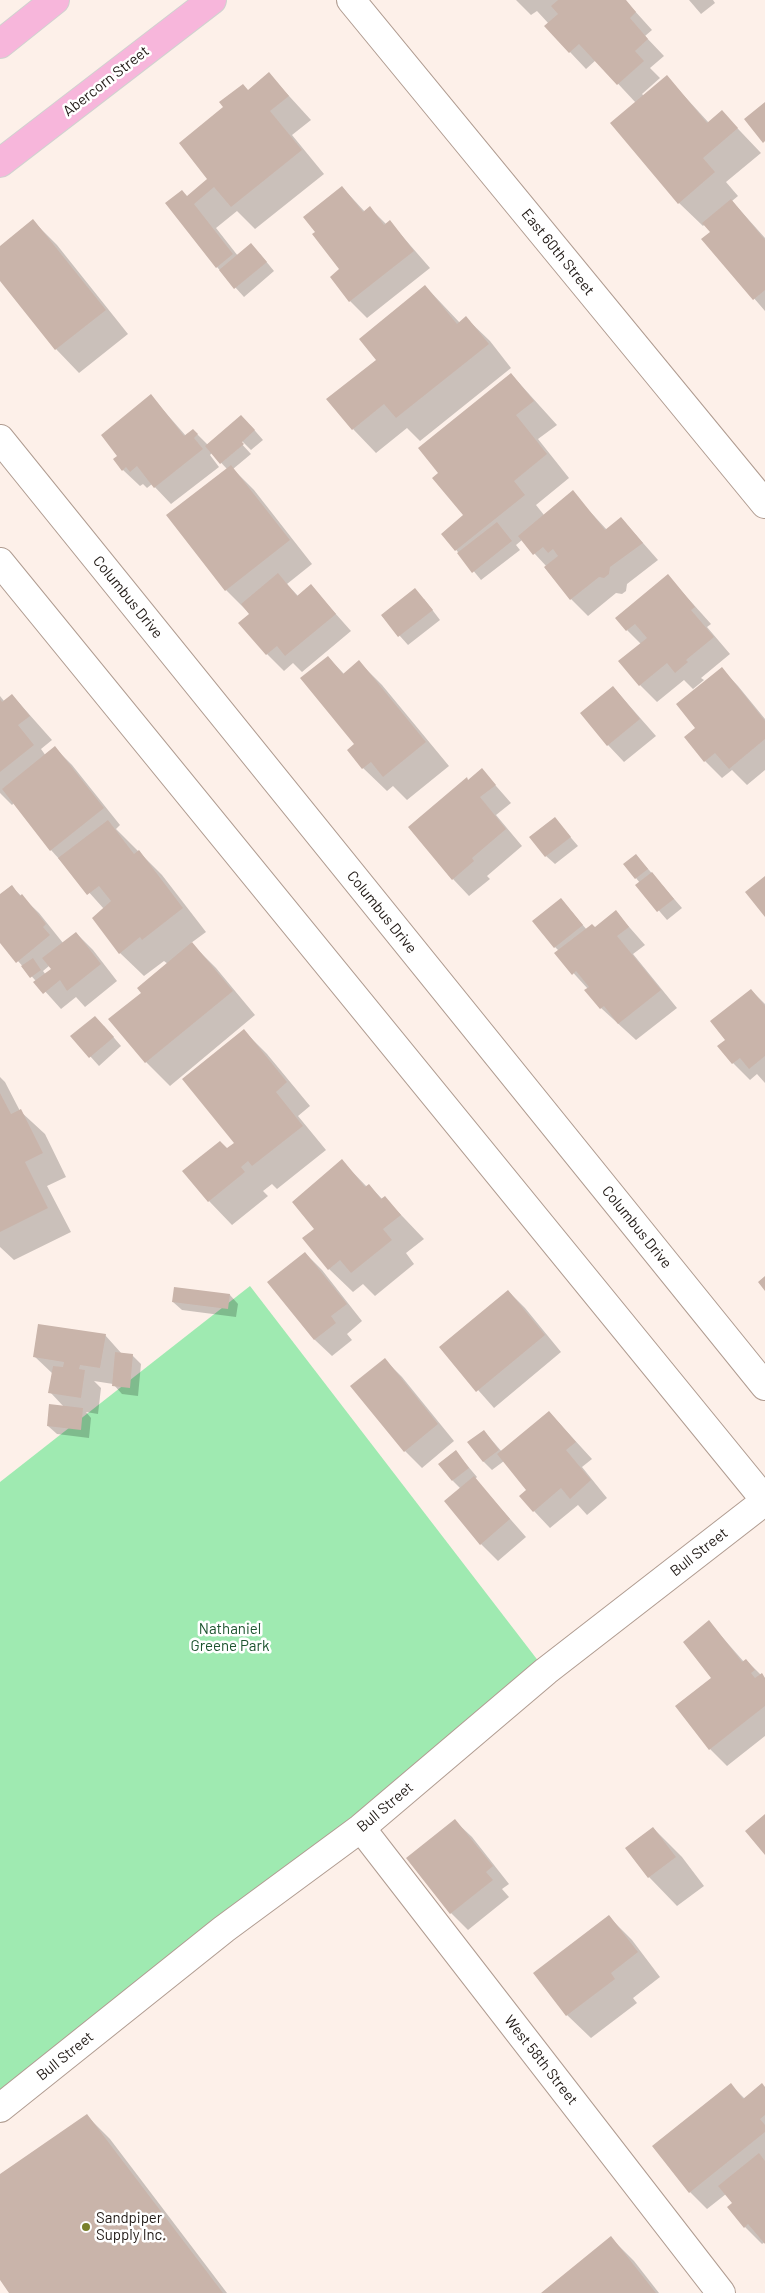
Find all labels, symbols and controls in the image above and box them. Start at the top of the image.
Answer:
street label: Abercorn Street [59,42,153,120]
street label: East 60th Street [518,205,598,299]
street label: Columbus Drive [89,552,167,642]
street label: Columbus Drive [343,867,421,957]
street label: Columbus Drive [598,1182,676,1272]
street label: Bull Street [667,1524,731,1580]
park label: Nathaniel Greene Park [190,1620,270,1655]
street label: Bull Street [353,1778,417,1836]
street label: West 58th Street [500,2012,582,2108]
street label: Bull Street [33,2028,97,2084]
place label: Sandpiper Supply Inc. [96,2209,166,2244]
marker: Sandpiper Supply Inc. [80,2221,92,2233]

